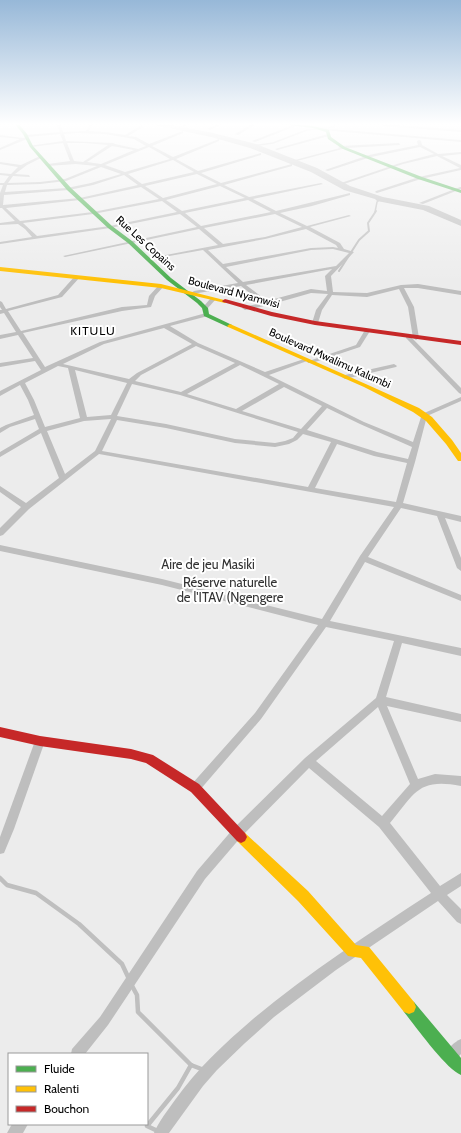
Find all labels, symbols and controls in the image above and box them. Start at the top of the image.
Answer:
street label: Rue Les Copains [113,213,179,274]
street label: Boulevard Nyamwisi [187,273,281,311]
district label: KITULU [70,323,116,338]
street label: Boulevard Mwalimu Kalumbi [267,325,393,391]
park label: Aire de jeu Masiki [161,556,255,573]
park label: Réserve naturelle de l'ITAV (Ngengere [177,574,284,605]
legend [8,1053,148,1125]
text: Fluide [44,1061,75,1076]
text: Ralenti [44,1081,79,1096]
text: Bouchon [44,1101,90,1116]

